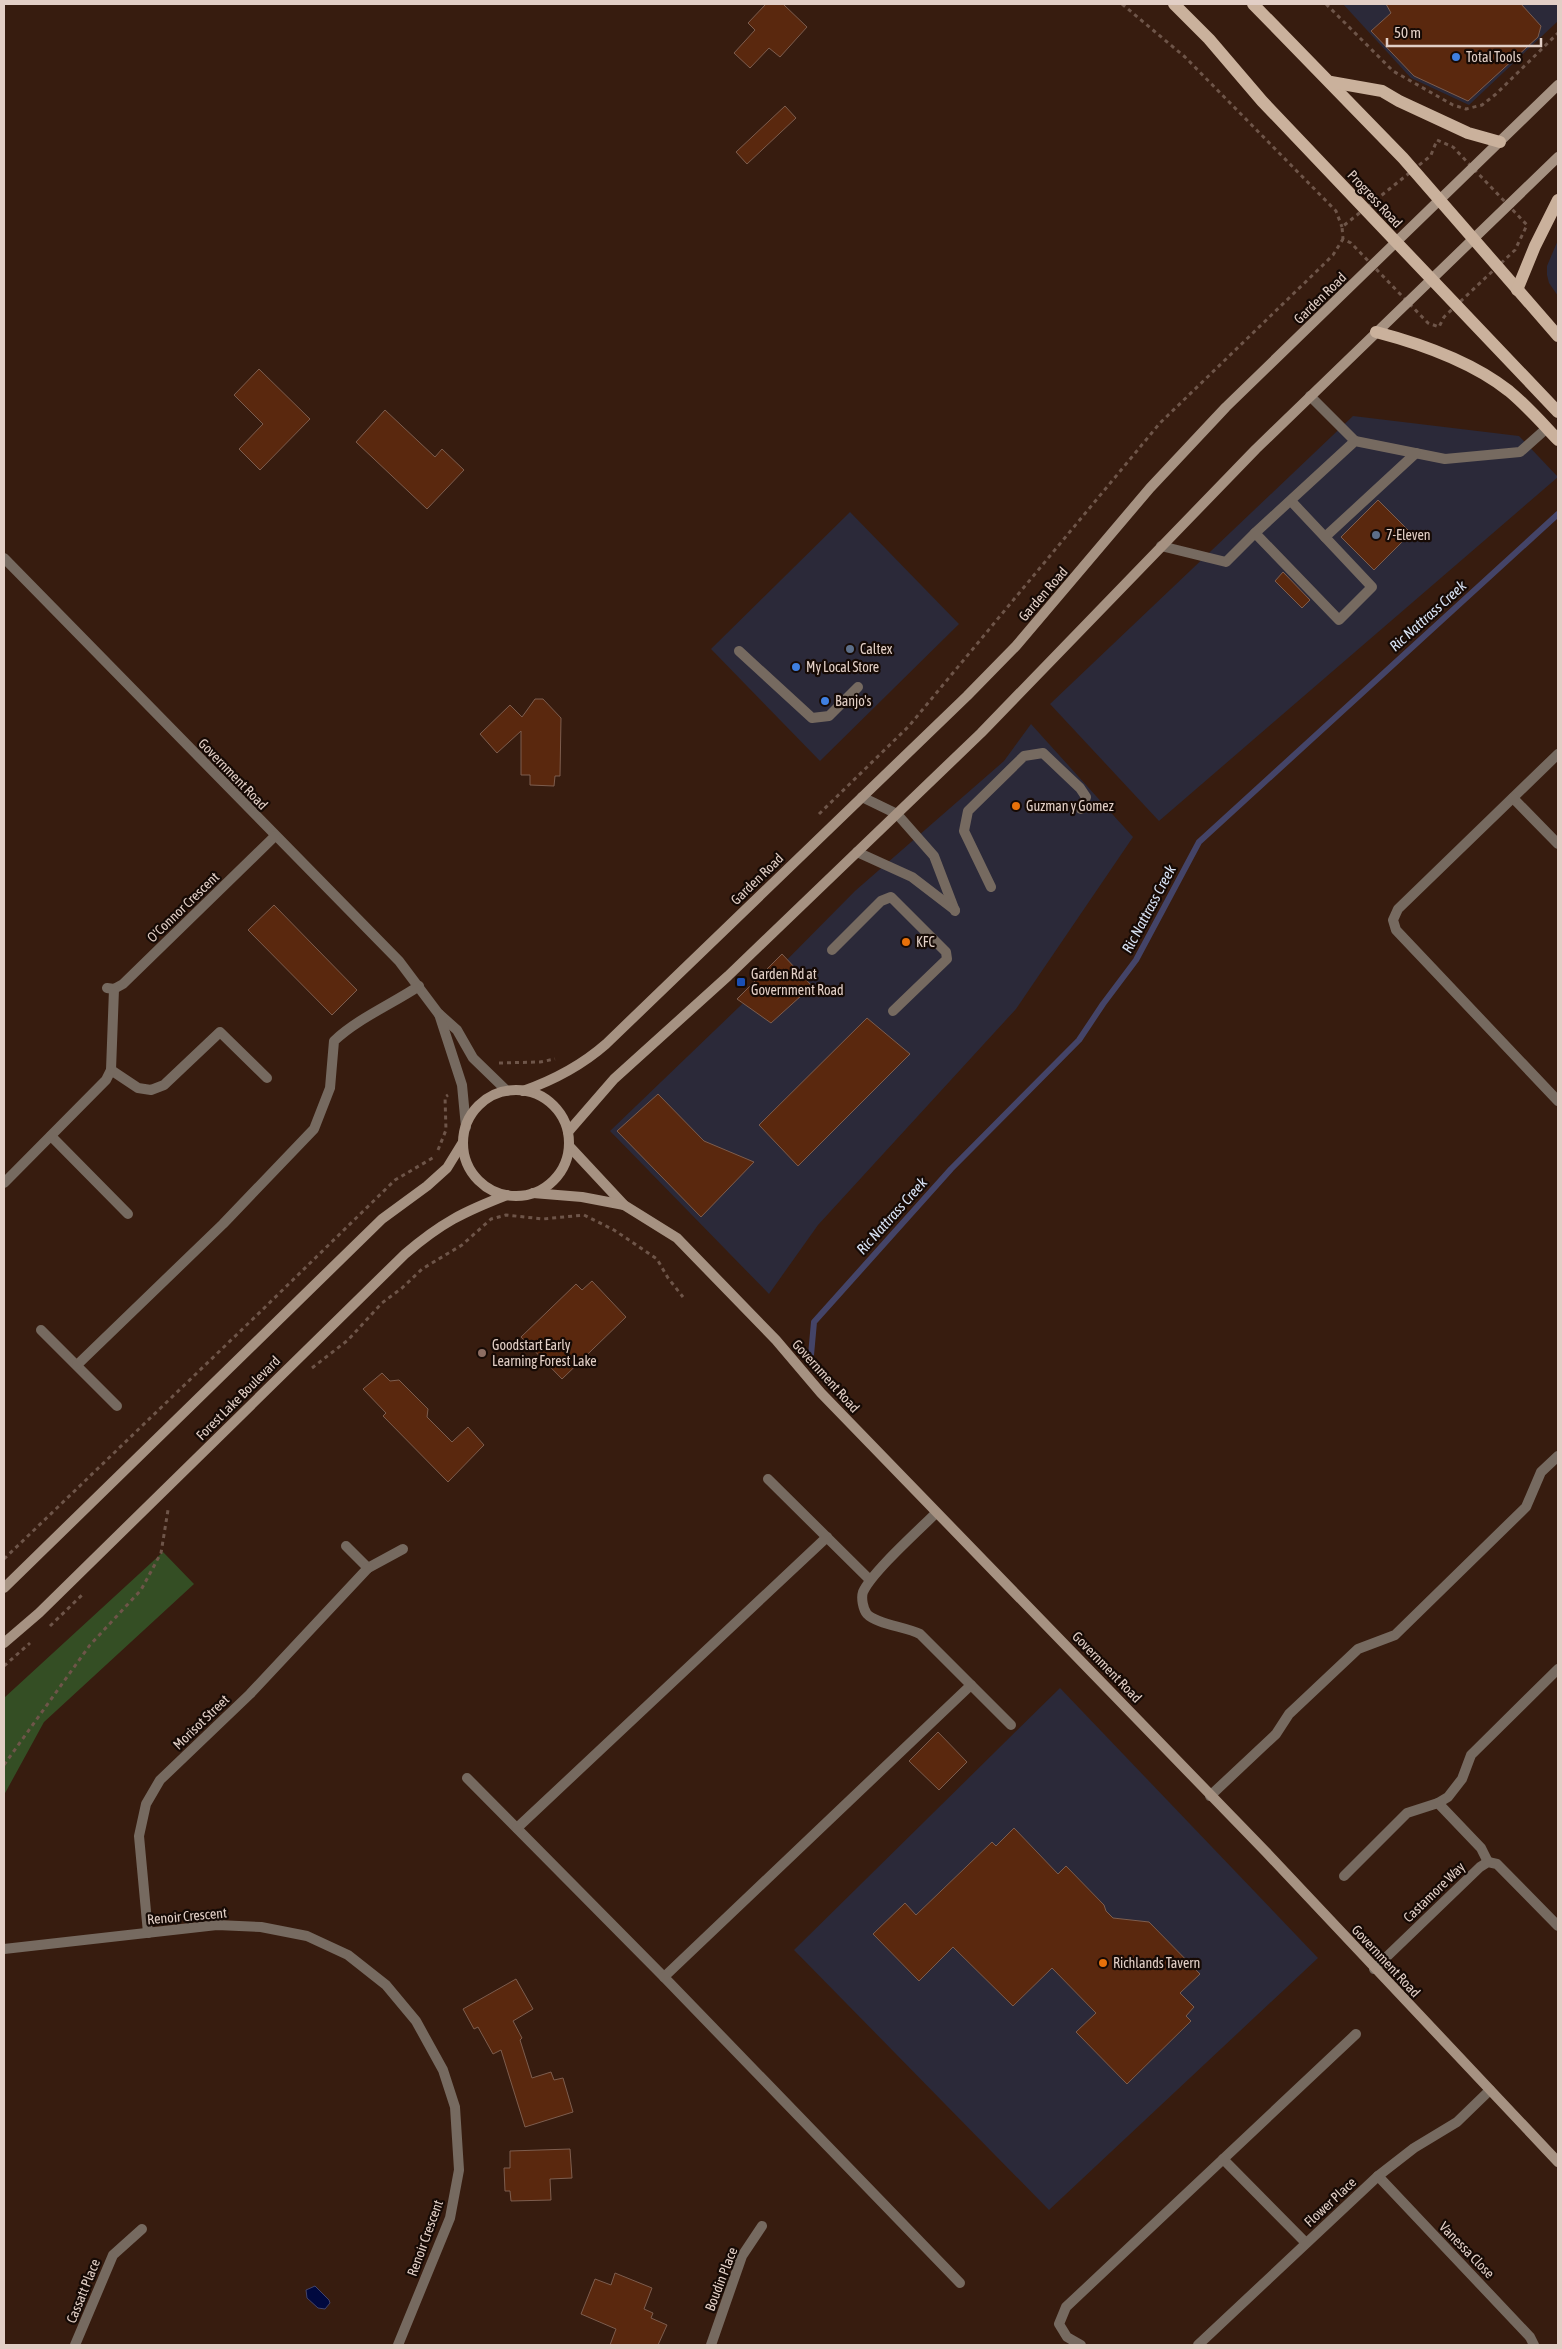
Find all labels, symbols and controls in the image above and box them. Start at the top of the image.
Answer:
scale bar [1387,15,1541,47]
text: 50 m [1394,24,1421,41]
place label: Total Tools [1466,49,1521,65]
marker: Total Tools [1450,51,1462,63]
street label: Progress Road [1344,167,1406,231]
street label: Garden Road [1291,269,1349,327]
place label: 7-Eleven [1386,527,1431,543]
marker: 7-Eleven [1370,529,1382,541]
street label: Garden Road [1015,564,1071,624]
water label: Ric Nattrass Creek [1386,577,1470,654]
place label: Caltex [860,641,893,657]
marker: Caltex [844,643,856,655]
place label: My Local Store [806,659,879,675]
marker: My Local Store [790,661,802,673]
place label: Banjo's [835,693,871,709]
marker: Banjo's [819,695,831,707]
street label: Government Road [195,735,271,813]
place label: Guzman y Gomez [1026,798,1114,814]
marker: Guzman y Gomez [1010,800,1022,812]
street label: Garden Road [728,850,786,908]
water label: Ric Nattrass Creek [1118,861,1179,956]
street label: O'Connor Crescent [144,869,222,945]
place label: KFC [916,934,936,950]
marker: KFC [900,936,912,948]
place label: Garden Rd at Government Road [751,966,844,998]
marker: Garden Rd at Government Road [735,976,747,988]
water label: Ric Nattrass Creek [853,1174,931,1257]
street label: Government Road [789,1336,863,1416]
place label: Goodstart Early Learning Forest Lake [492,1337,597,1369]
marker: Goodstart Early Learning Forest Lake [476,1347,488,1359]
street label: Forest Lake Boulevard [193,1353,283,1443]
street label: Government Road [1069,1628,1145,1706]
street label: Morisot Street [170,1691,232,1753]
street label: Castamore Way [1400,1859,1468,1925]
street label: Renoir Crescent [146,1905,228,1927]
street label: Government Road [1349,1922,1423,2000]
place label: Richlands Tavern [1113,1955,1200,1971]
marker: Richlands Tavern [1097,1957,1109,1969]
street label: Flower Place [1301,2174,1359,2230]
street label: Renoir Crescent [404,2198,446,2278]
street label: Vanessa Close [1436,2218,1498,2282]
street label: Boudin Place [701,2245,741,2313]
street label: Cassatt Place [63,2257,103,2325]

